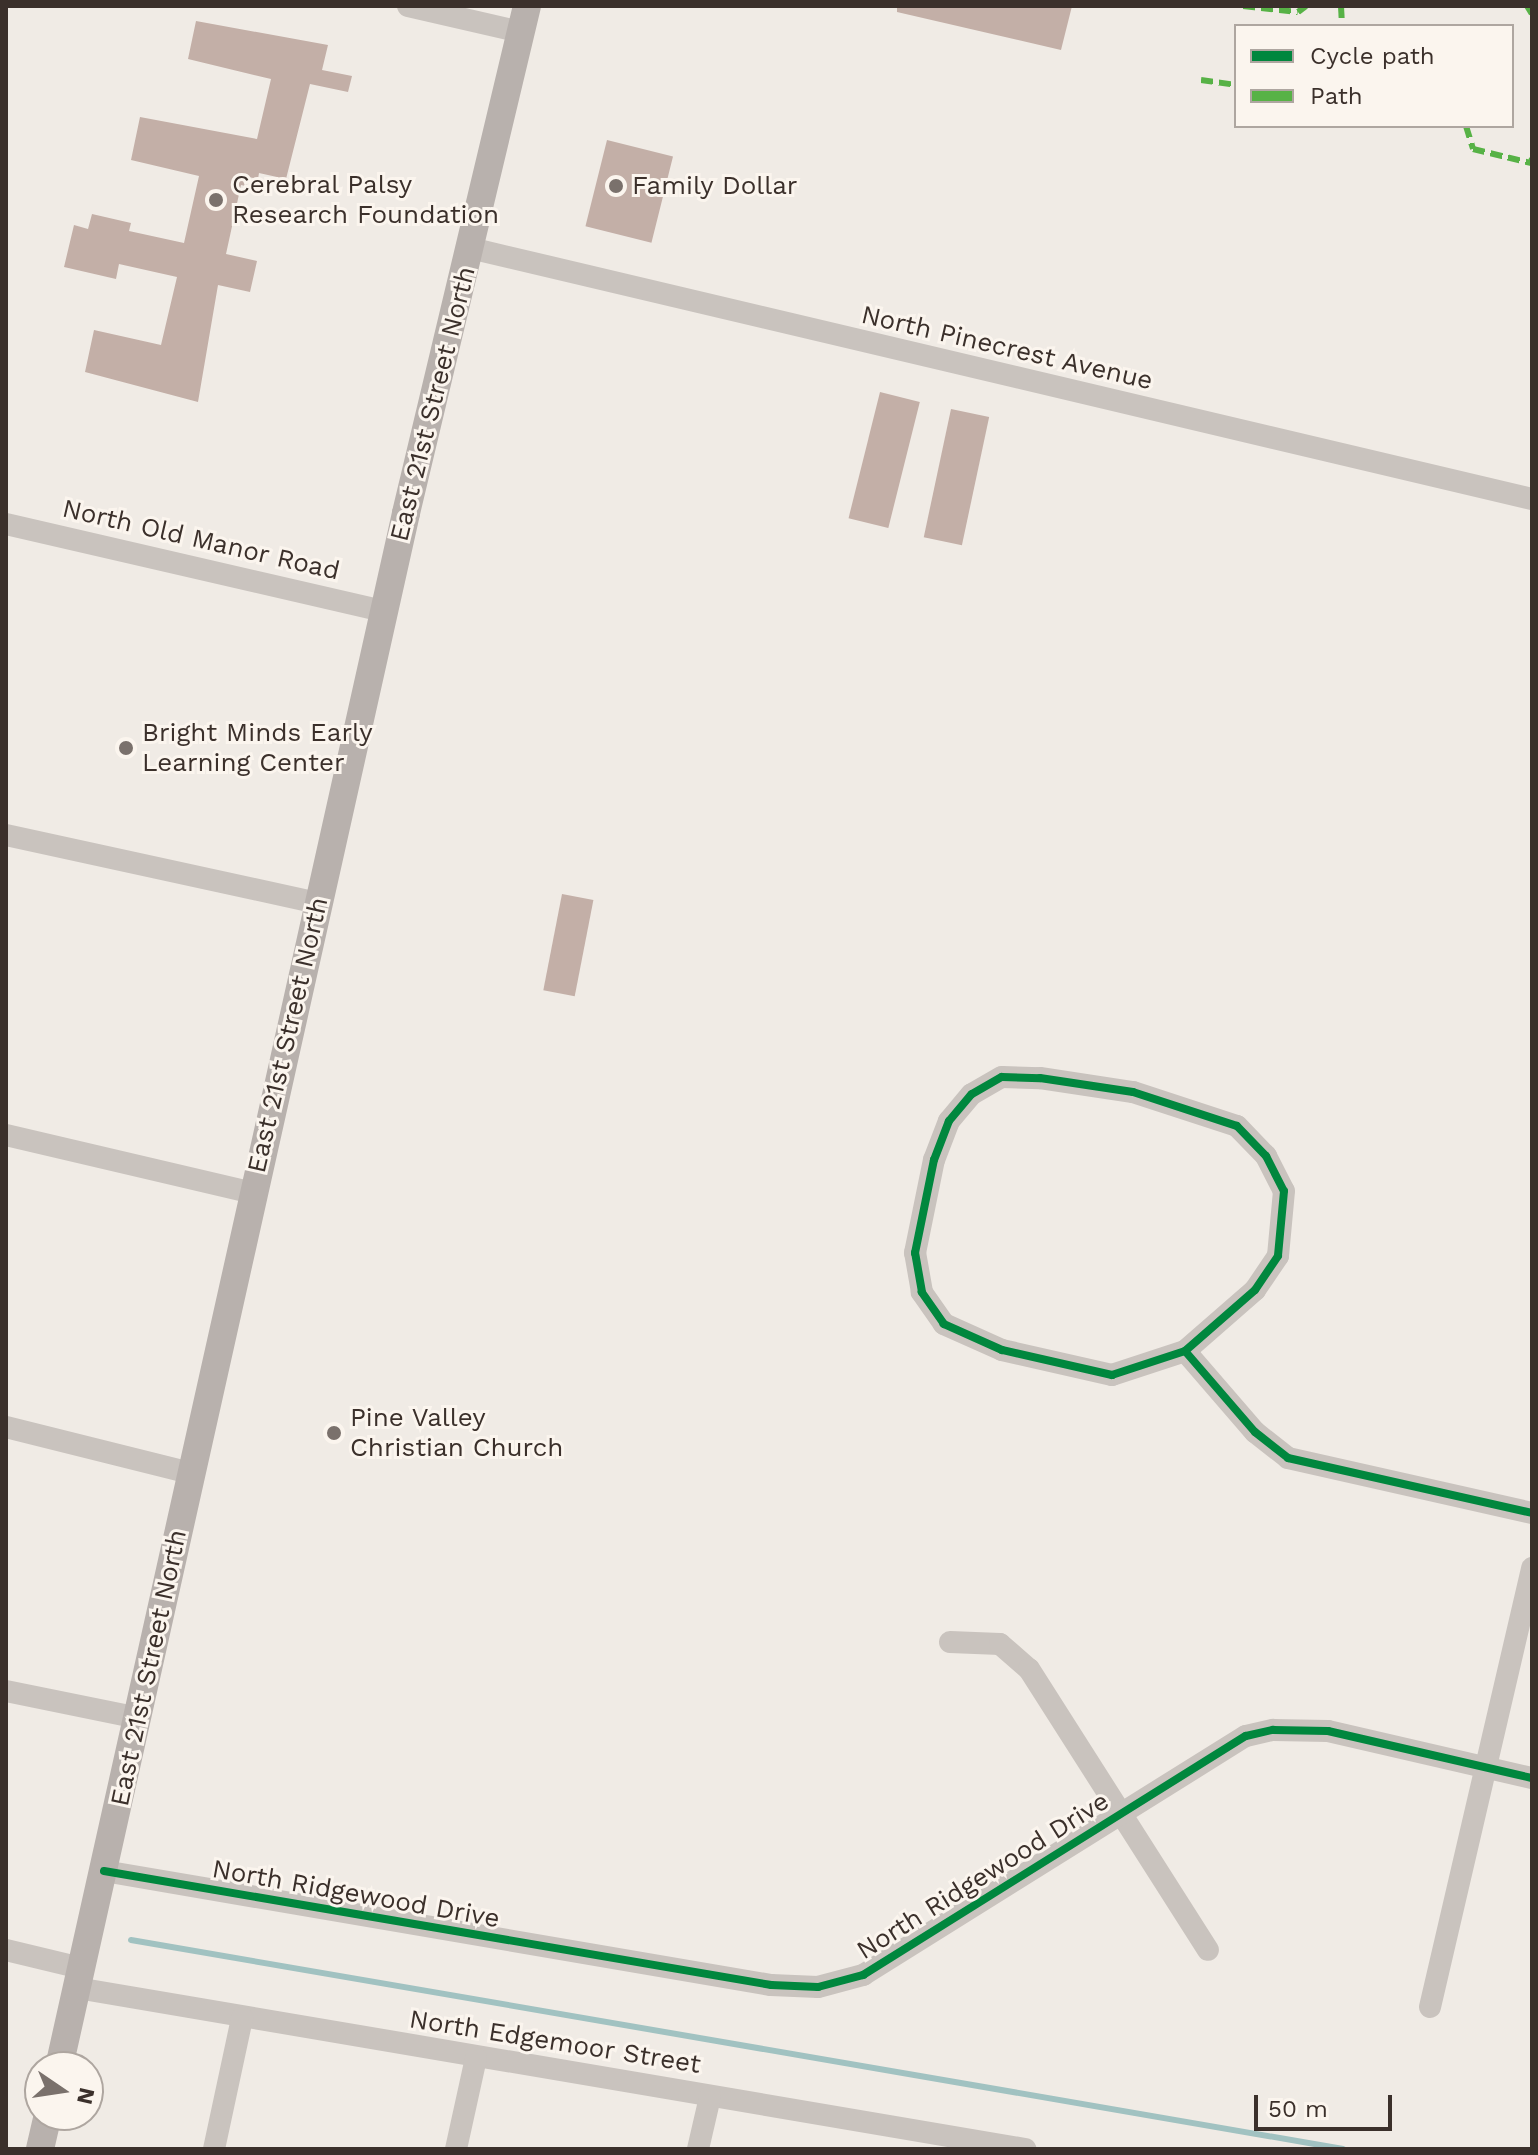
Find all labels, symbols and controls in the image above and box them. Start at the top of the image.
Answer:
legend [1234,24,1514,128]
text: Cycle path [1310,42,1435,70]
text: Path [1310,82,1363,110]
place label: Cerebral Palsy Research Foundation [232,169,499,230]
place label: Family Dollar [632,170,798,202]
marker: Family Dollar [607,177,625,195]
marker: Cerebral Palsy Research Foundation [207,191,225,209]
street label: East 21st Street North [384,263,482,545]
street label: North Pinecrest Avenue [858,299,1156,397]
street label: North Old Manor Road [59,493,343,587]
place label: Bright Minds Early Learning Center [142,717,373,778]
marker: Bright Minds Early Learning Center [117,739,135,757]
street label: East 21st Street North [241,894,335,1176]
place label: Pine Valley Christian Church [350,1402,563,1464]
marker: Pine Valley Christian Church [325,1424,343,1442]
street label: East 21st Street North [104,1527,194,1809]
street label: North Ridgewood Drive [851,1786,1115,1966]
street label: North Ridgewood Drive [210,1853,502,1935]
street label: North Edgemoor Street [407,2004,703,2080]
north arrow [24,2051,104,2131]
scale bar [1258,2079,1396,2129]
text: N [72,2085,100,2107]
text: 50 m [1268,2095,1328,2123]

